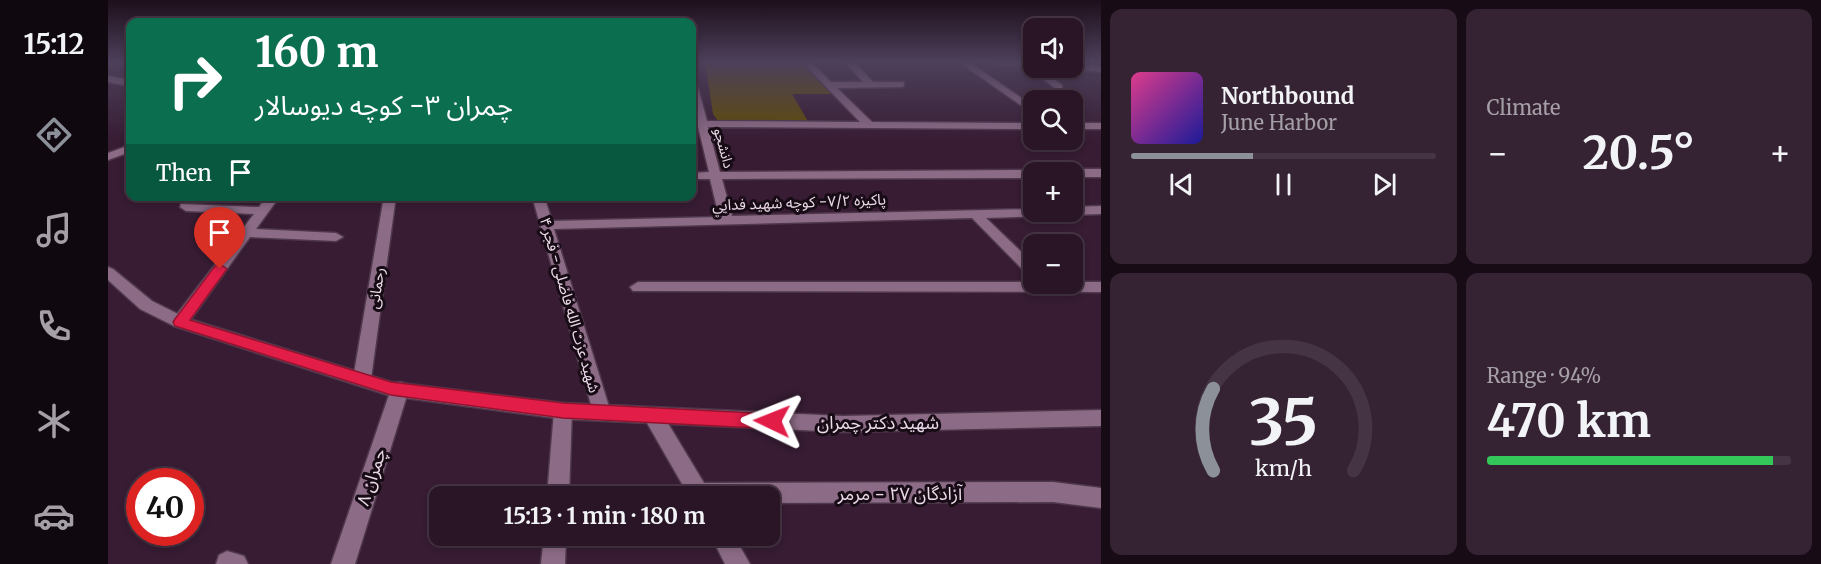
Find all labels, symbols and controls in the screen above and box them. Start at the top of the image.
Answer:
map controls [1023,18,1083,294]
button: sound [1023,18,1083,78]
text: 160 m [255,26,379,78]
text: 15:12 [24,27,84,61]
icon: right [156,42,234,120]
text: Northbound [1221,82,1354,110]
text: چمران ۳- كوچه ديوسالار [255,88,513,122]
button: search [1023,90,1083,150]
text: Climate [1487,95,1561,120]
text: June Harbor [1221,110,1337,135]
icon: directions [33,114,75,156]
text: 20.5° [1583,125,1695,181]
street label: دانشجو [710,126,738,171]
text: − [1487,133,1509,174]
text: + [1769,133,1791,174]
icon: arrive [224,156,257,189]
text: Then [156,159,212,187]
button: + [1023,162,1083,222]
icon: previous [1165,168,1198,201]
icon: pause [1267,168,1300,201]
icon: next [1368,168,1401,201]
street label: پاکیزه ۷/۲- كوچه شهيد فدايي [712,189,886,217]
pin [194,207,245,269]
icon: music [33,209,75,251]
street label: شهید عزت الله فاضلی - فجر ۴ [536,215,604,395]
icon: arrive [203,216,236,249]
button: − [1023,234,1083,294]
street label: رحمانی [363,266,389,310]
icon: phone [33,305,75,347]
text: Range · 94% [1487,363,1601,388]
text: 35 [1249,384,1318,462]
position arrow [740,389,804,453]
text: 470 km [1487,393,1651,449]
icon: climate [33,400,75,442]
street label: شهید دکتر چمران [817,411,939,434]
street label: چمران ۸ [351,445,391,509]
text: km/h [1255,455,1312,482]
speed limit sign: 40 [126,468,204,546]
street label: آزادگان ۲۷ - مرمر [837,482,963,505]
icon: car [33,495,75,537]
text: 15:13 · 1 min · 180 m [503,502,706,530]

